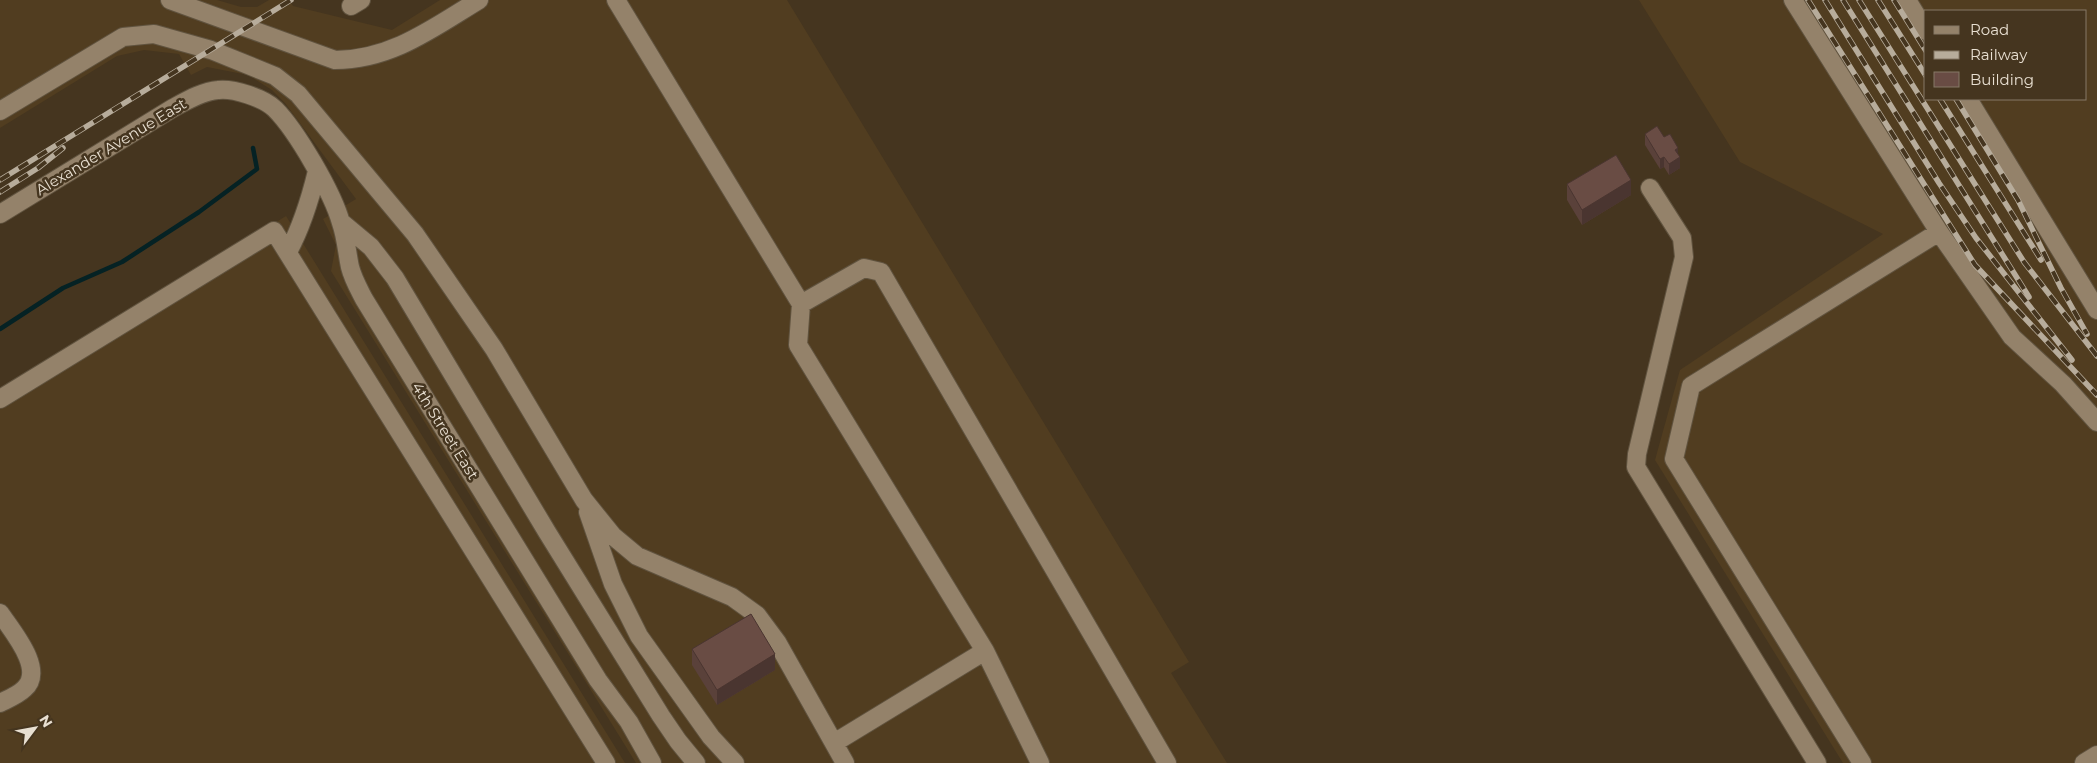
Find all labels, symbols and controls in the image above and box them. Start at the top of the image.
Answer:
legend [1924,10,2087,100]
text: Road [1970,20,2009,39]
text: Railway [1970,45,2028,64]
text: Building [1970,70,2034,89]
street label: Alexander Avenue East [32,94,190,199]
street label: 4th Street East [408,378,483,483]
north arrow [10,703,60,753]
text: N [35,712,57,731]

